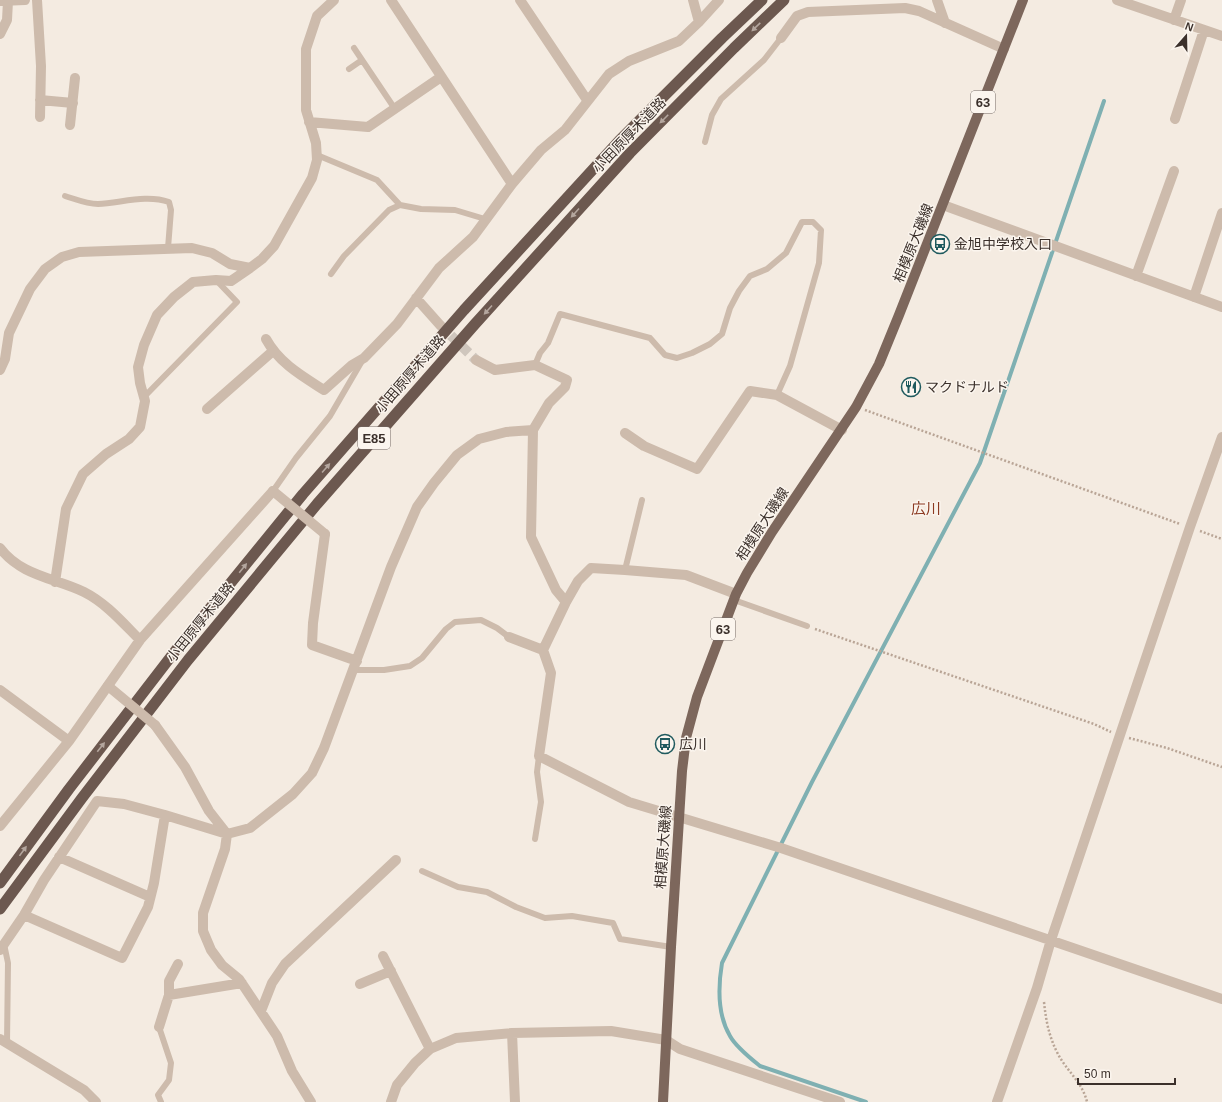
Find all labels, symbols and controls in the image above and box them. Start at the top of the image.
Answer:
north arrow [1166,16,1206,56]
text: N [1184,20,1195,34]
one-way arrow [751,22,761,32]
road number: 63 [971,91,995,113]
street label: 小田原厚木道路 [589,94,669,176]
one-way arrow [659,114,669,124]
street label: 相模原大磯線 [890,201,936,285]
one-way arrow [571,209,580,218]
bus stop icon: 金旭中学校入口 [929,233,951,255]
place label: 金旭中学校入口 [954,236,1052,252]
one-way arrow [483,304,492,315]
street label: 小田原厚木道路 [372,332,448,416]
restaurant icon: マクドナルド [900,376,922,398]
place label: マクドナルド [925,379,1009,395]
road number: E85 [358,427,390,449]
one-way arrow [321,463,330,474]
street label: 相模原大磯線 [732,484,792,564]
district label: 広川 [911,500,941,517]
one-way arrow [238,563,247,574]
street label: 小田原厚木道路 [163,579,237,665]
road number: 63 [711,618,735,640]
bus stop icon: 広川 [654,733,676,755]
place label: 広川 [679,736,707,752]
one-way arrow [97,742,105,753]
street label: 相模原大磯線 [652,805,674,889]
one-way arrow [19,846,27,857]
scale bar [1078,1060,1175,1086]
text: 50 m [1084,1067,1111,1081]

